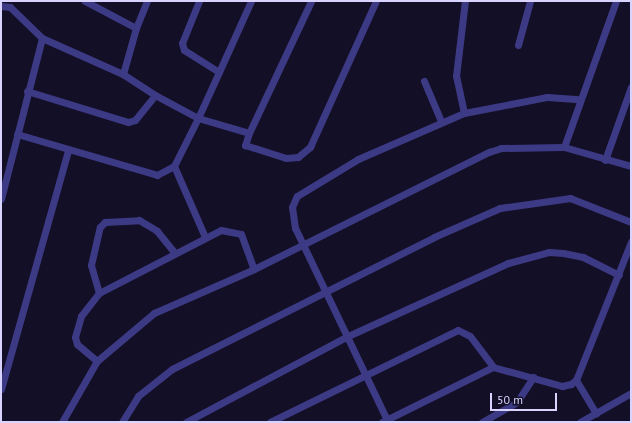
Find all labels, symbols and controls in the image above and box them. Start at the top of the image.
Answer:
scale bar [492,385,559,411]
text: 50 m [497,392,523,407]

